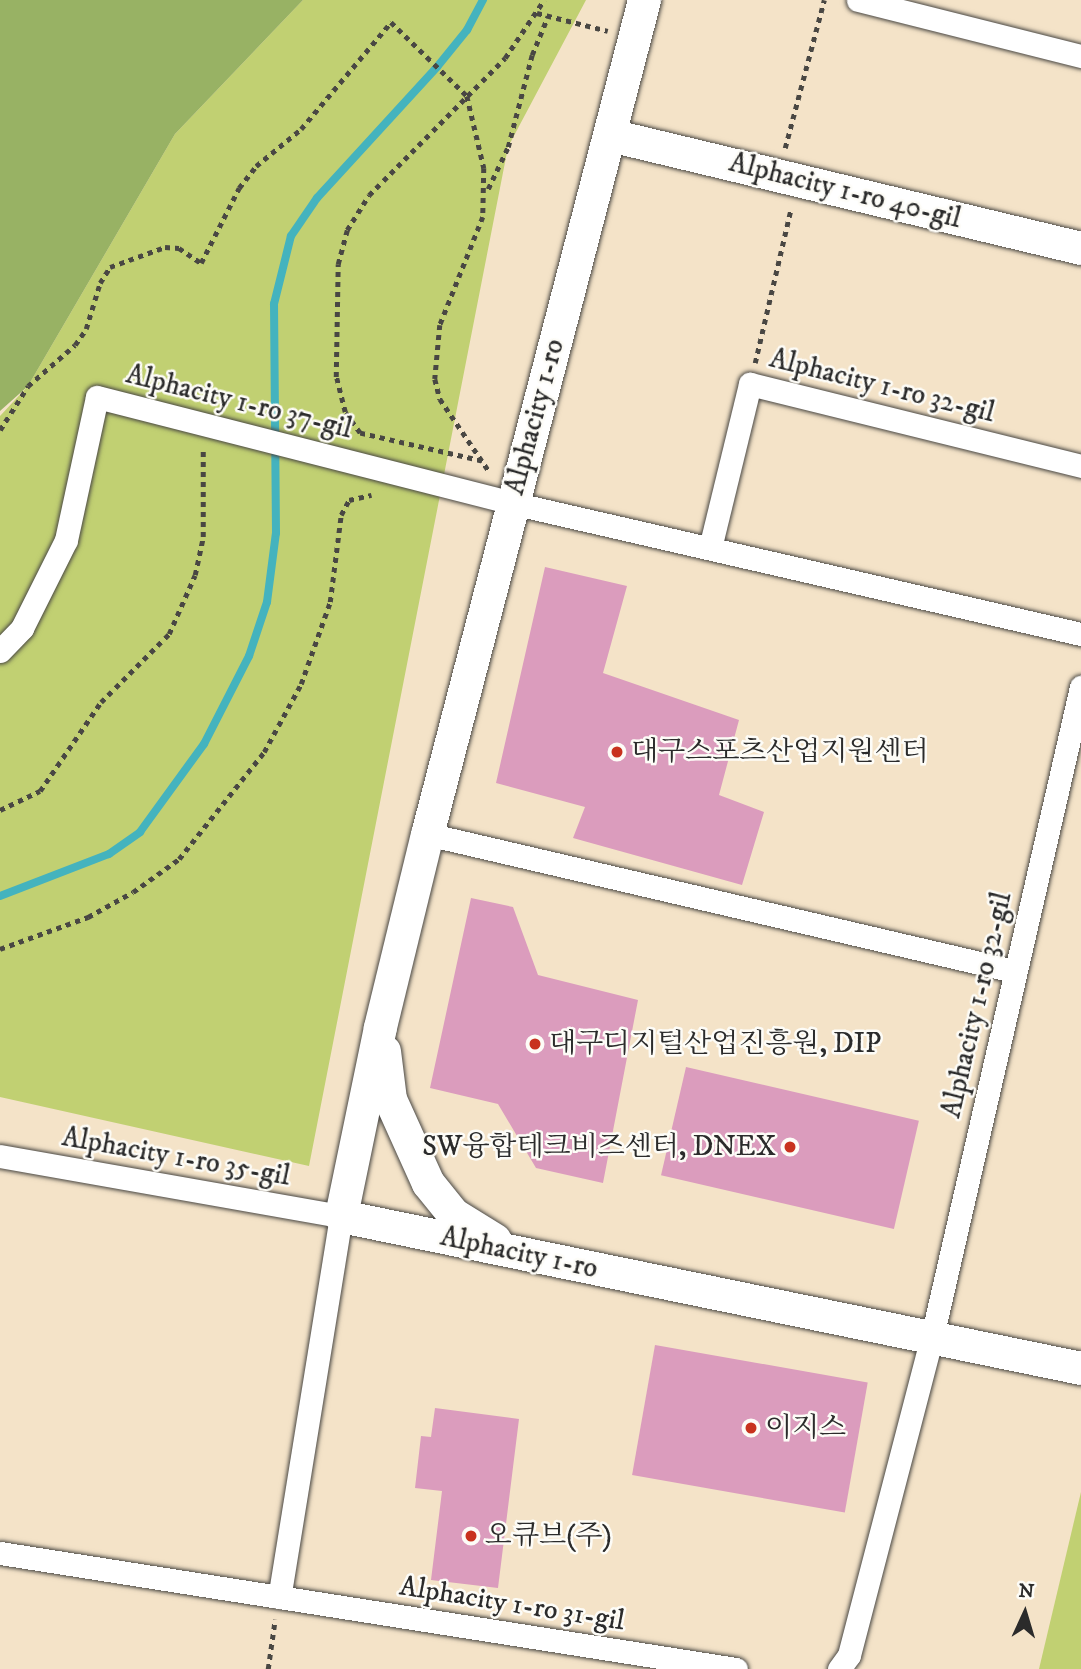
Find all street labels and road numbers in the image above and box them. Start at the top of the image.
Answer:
street label: Alphacity 1-ro 40-gil [726,146,964,236]
street label: Alphacity 1-ro [498,335,572,499]
street label: Alphacity 1-ro 32-gil [766,342,998,430]
street label: Alphacity 1-ro 37-gil [123,358,355,446]
street label: Alphacity 1-ro 32-gil [935,889,1019,1121]
street label: Alphacity 1-ro 35-gil [59,1120,293,1194]
street label: Alphacity 1-ro [437,1220,601,1286]
street label: Alphacity 1-ro 31-gil [397,1570,627,1638]

